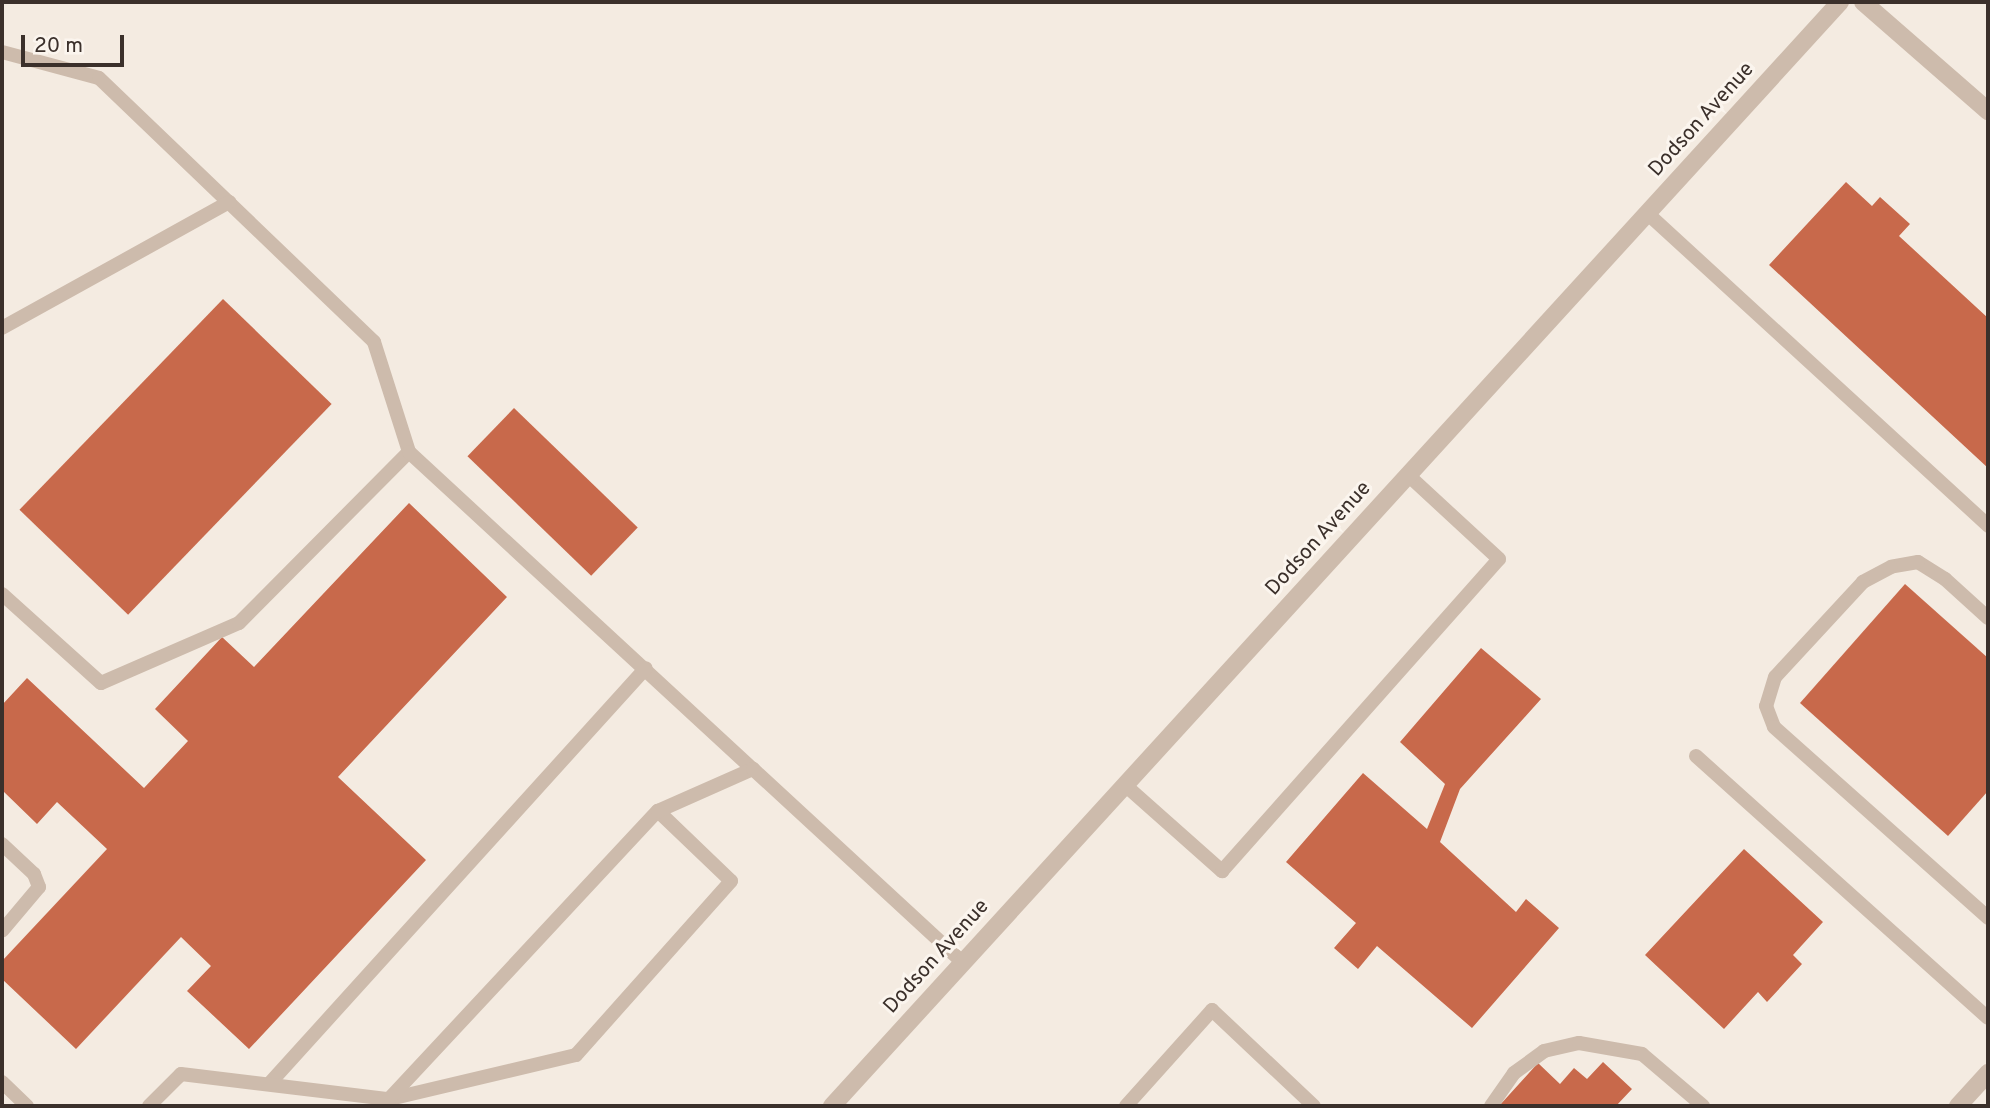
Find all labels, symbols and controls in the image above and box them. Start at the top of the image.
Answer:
scale bar [24,21,128,65]
text: 20 m [34,33,83,60]
street label: Dodson Avenue [1644,57,1760,183]
street label: Dodson Avenue [1261,476,1377,602]
street label: Dodson Avenue [879,894,995,1020]

